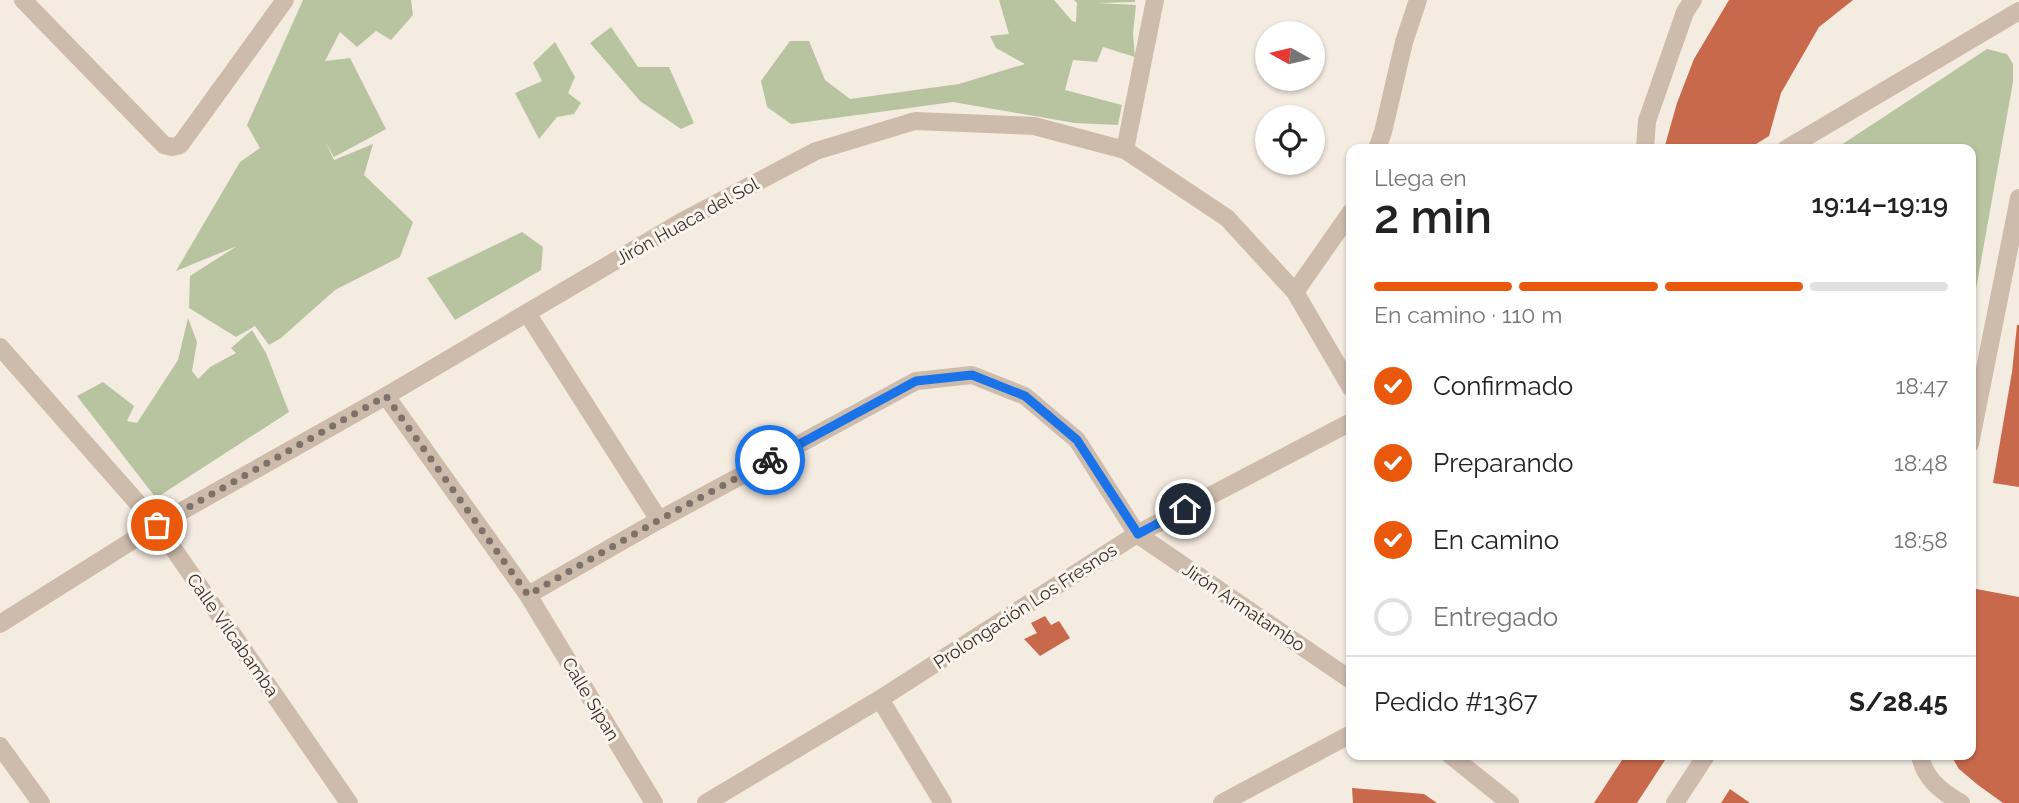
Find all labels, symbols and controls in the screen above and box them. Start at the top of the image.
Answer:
north arrow [1255,21,1325,91]
map controls [1255,21,1325,175]
button: locate [1255,105,1325,175]
text: Llega en [1374,164,1467,191]
street label: Jirón Huaca del Sol [612,173,762,269]
text: 19:14–19:19 [1811,189,1948,219]
text: 2 min [1374,190,1492,244]
text: En camino · 110 m [1374,301,1562,328]
icon: check [1374,367,1412,405]
text: Confirmado [1433,371,1573,401]
text: 18:47 [1895,372,1948,399]
courier [735,425,805,495]
icon: bike [751,441,789,479]
icon: check [1374,444,1412,482]
text: Preparando [1433,448,1573,478]
text: 18:48 [1894,449,1948,476]
pin [1155,479,1215,539]
icon: home [1166,490,1204,528]
pin [127,495,187,555]
icon: bag [138,506,176,544]
icon: check [1374,521,1412,559]
text: En camino [1433,525,1559,555]
text: 18:58 [1894,526,1948,553]
street label: Prolongación Los Fresnos [930,539,1121,673]
street label: Jirón Armatambo [1179,558,1309,656]
street label: Calle Vilcabamba [183,569,283,701]
text: Entregado [1433,602,1558,632]
street label: Calle Sipan [558,654,624,744]
text: Pedido #1367 [1374,687,1538,717]
text: S/28.45 [1849,687,1948,717]

